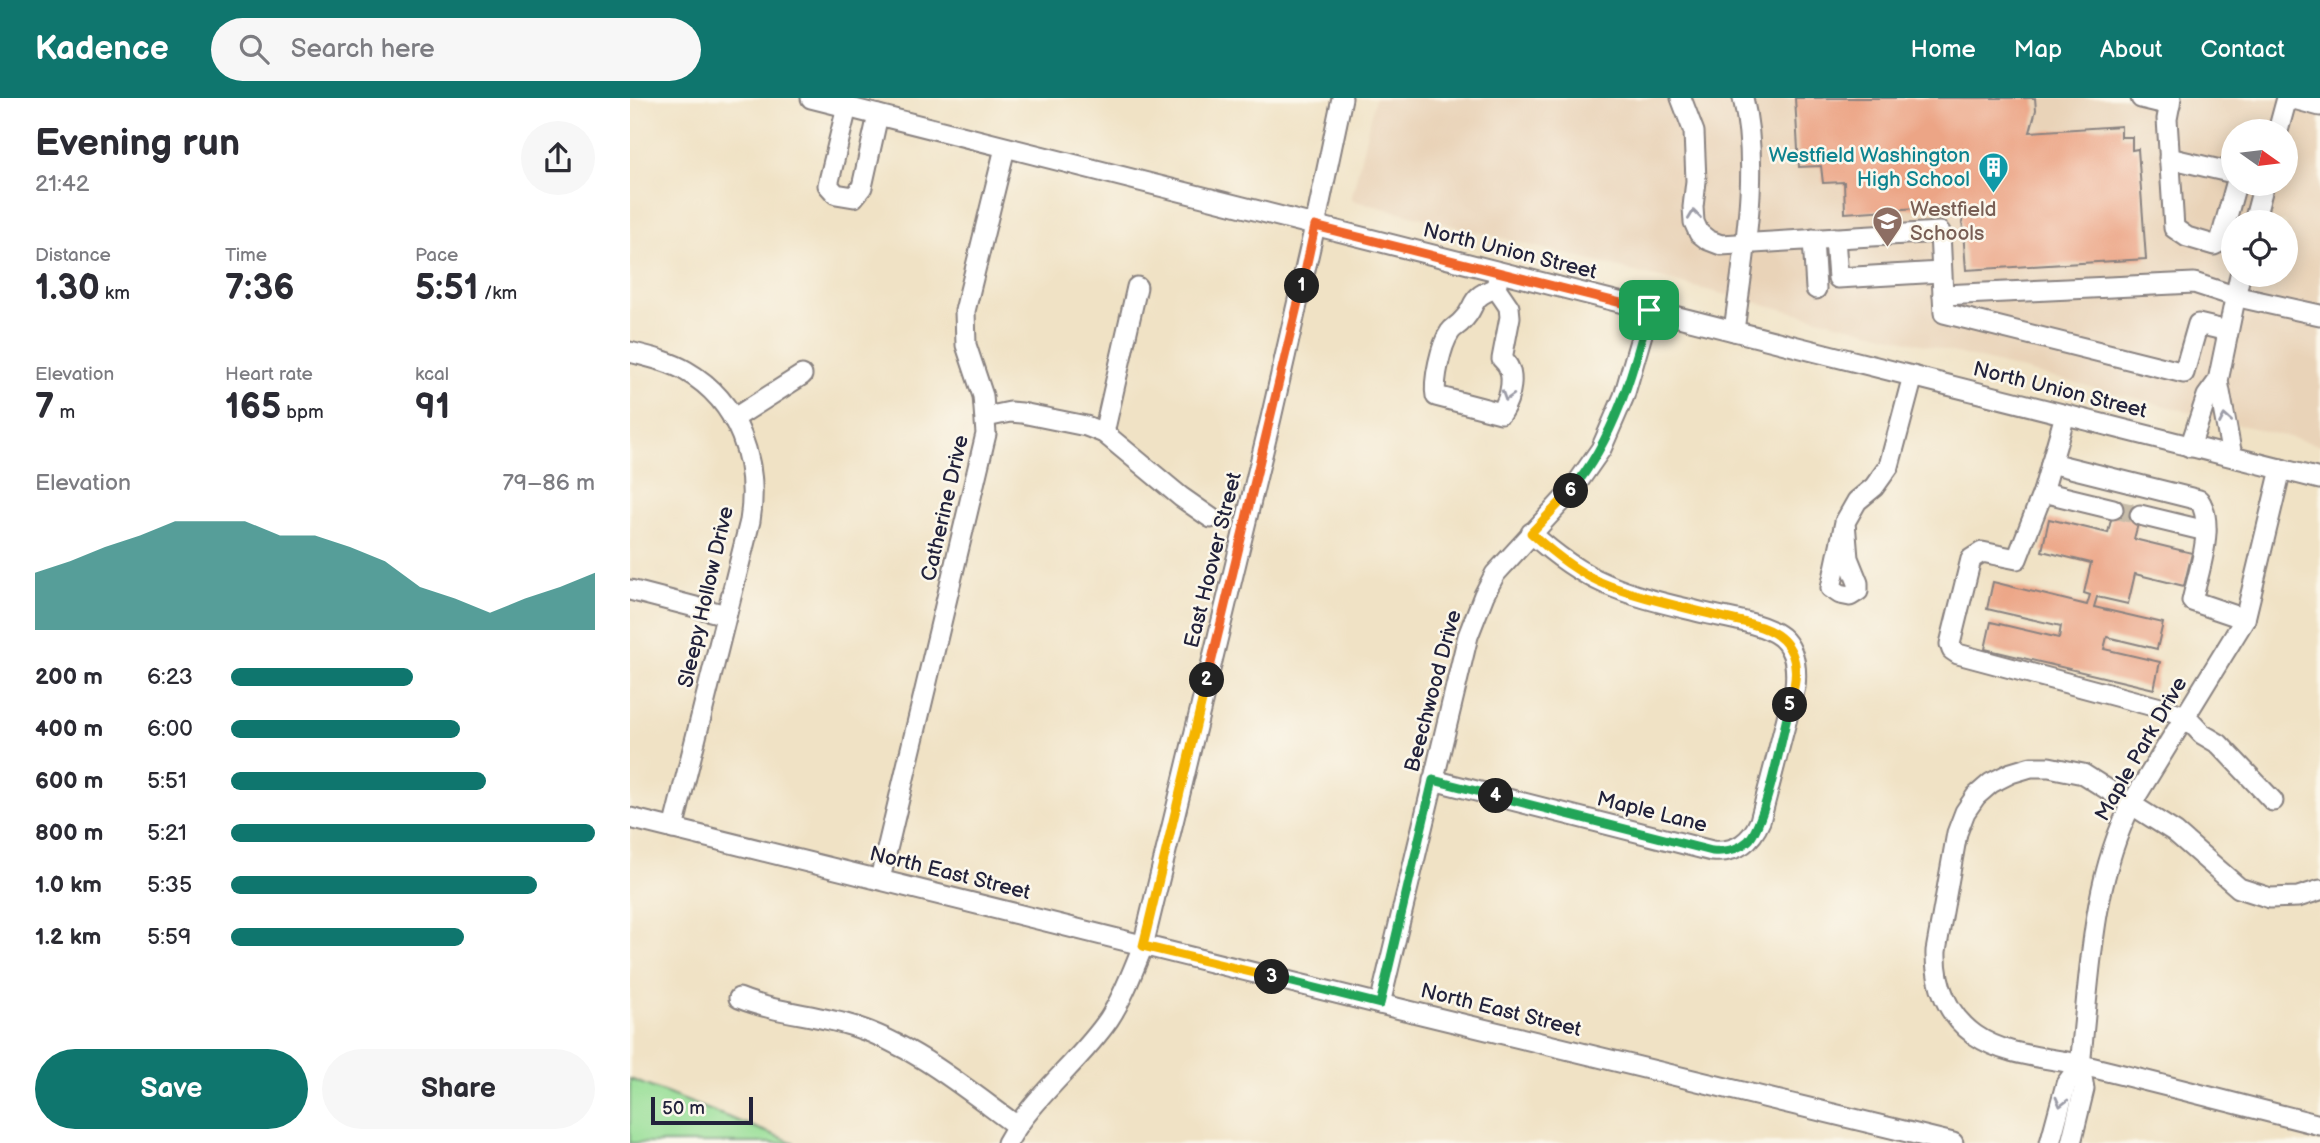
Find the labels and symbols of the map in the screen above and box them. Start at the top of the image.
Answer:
north arrow [2221,119,2298,196]
place label: Westfield Washington High School [1768,143,1970,192]
building icon: Westfield Washington High School [1976,150,2010,194]
place label: Westfield Schools [1910,197,1996,246]
school or university icon: Westfield Schools [1870,204,1904,248]
one-way arrow [1687,209,1702,221]
street label: North Union Street [1421,217,1600,285]
pin: 1 [1284,268,1320,304]
pin [1619,280,1679,340]
street label: North Union Street [1971,356,2150,424]
one-way arrow [1501,390,1516,402]
one-way arrow [2219,413,2234,425]
street label: Catherine Drive [916,433,974,583]
street label: East Hoover Street [1179,469,1247,650]
pin: 6 [1553,474,1588,508]
street label: Sleepy Hollow Drive [673,504,739,690]
street label: Beechwood Drive [1399,607,1467,775]
pin: 2 [1190,662,1224,698]
street label: Maple Park Drive [2090,673,2192,825]
pin: 5 [1772,688,1808,722]
pin: 4 [1478,778,1514,814]
street label: Maple Lane [1594,786,1710,838]
street label: North East Street [867,841,1033,905]
pin: 3 [1254,960,1290,994]
street label: North East Street [1418,978,1584,1042]
scale bar [651,1094,752,1126]
one-way arrow [2055,1096,2069,1108]

